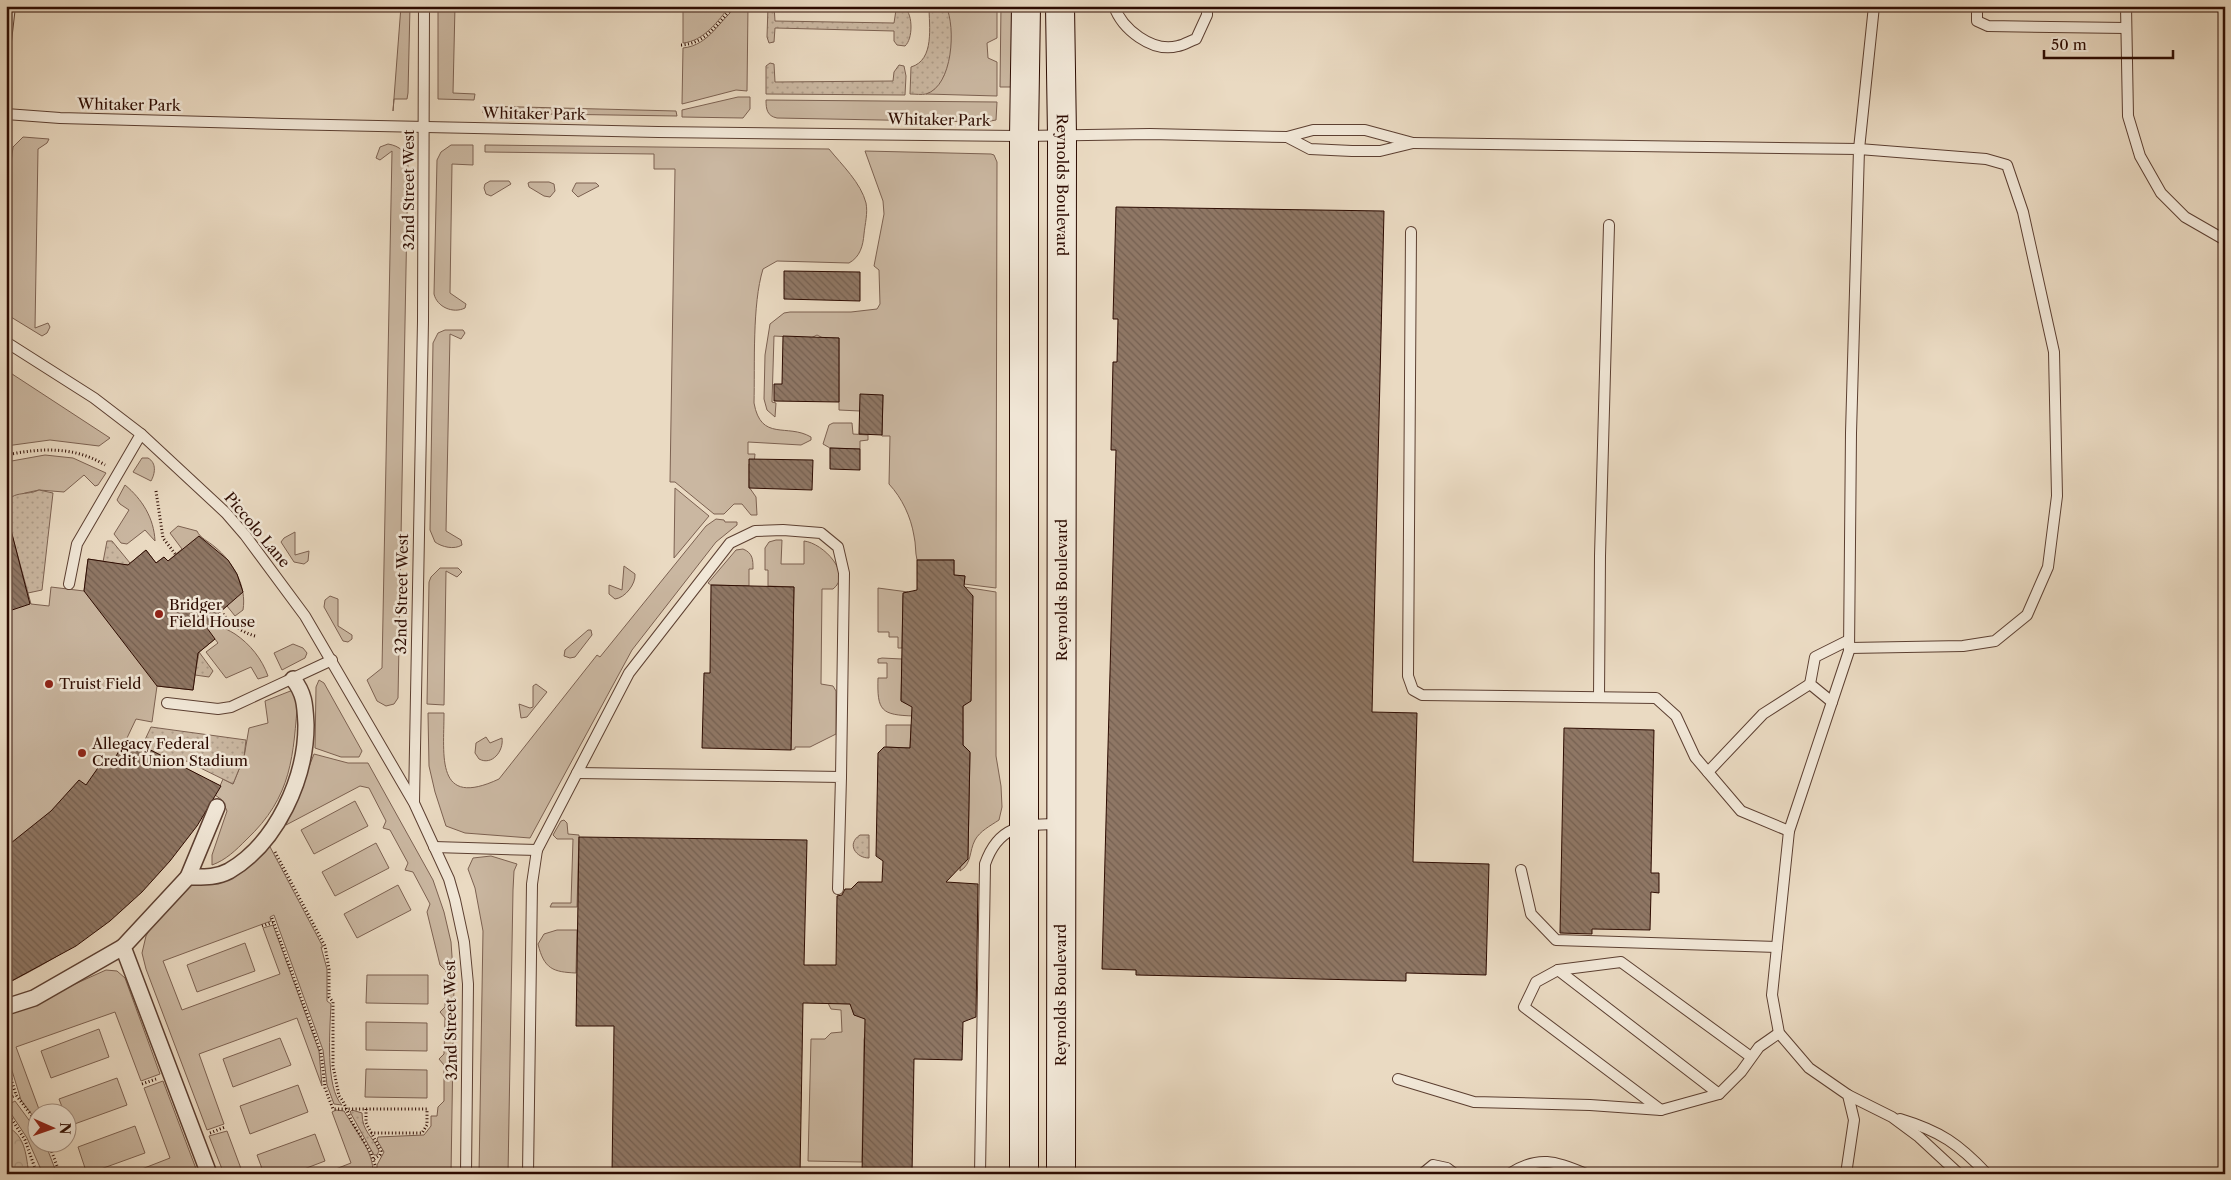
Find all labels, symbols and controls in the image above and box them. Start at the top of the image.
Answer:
scale bar [2044,28,2172,60]
text: 50 m [2051,35,2087,54]
street label: Whitaker Park [76,94,182,115]
street label: Whitaker Park [481,103,587,124]
street label: Whitaker Park [886,109,992,130]
street label: Reynolds Boulevard [1053,114,1072,256]
street label: 32nd Street West [399,129,418,250]
street label: Piccolo Lane [220,488,294,571]
street label: Reynolds Boulevard [1052,519,1071,661]
street label: 32nd Street West [391,533,412,654]
place label: Bridger Field House [169,595,255,631]
marker: Bridger Field House [153,608,165,620]
place label: Truist Field [59,674,141,693]
marker: Truist Field [43,678,55,690]
place label: Allegacy Federal Credit Union Stadium [91,734,248,770]
marker: Allegacy Federal Credit Union Stadium [76,747,88,759]
street label: Reynolds Boulevard [1051,924,1070,1066]
street label: 32nd Street West [440,959,461,1080]
north arrow [28,1102,78,1152]
text: N [56,1122,74,1135]

